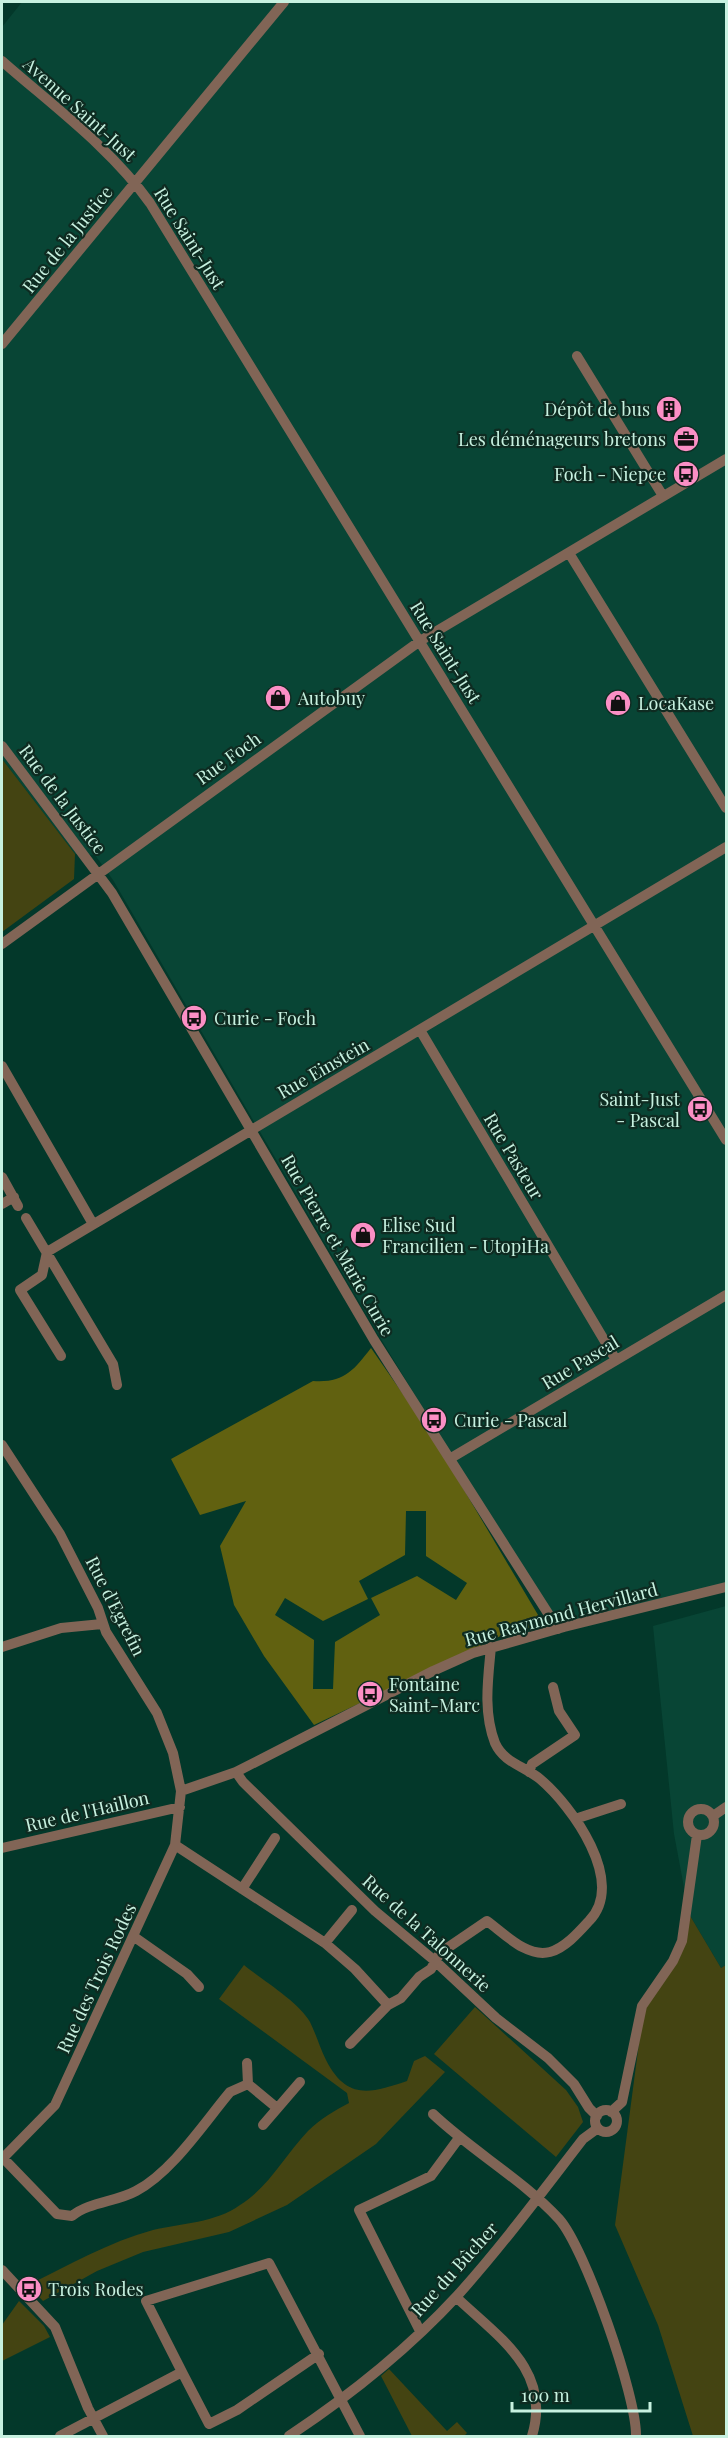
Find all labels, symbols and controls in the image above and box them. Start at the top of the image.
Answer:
street label: Avenue Saint-Just [18,51,142,167]
street label: Rue de la Justice [16,180,118,298]
street label: Rue Saint-Just [149,182,231,294]
building icon: Dépôt de bus [654,394,684,424]
place label: Dépôt de bus [544,397,650,421]
office icon: Les déménageurs bretons [671,424,701,454]
place label: Les déménageurs bretons [458,427,666,451]
bus stop icon: Foch - Niepce [671,459,701,489]
place label: Foch - Niepce [554,462,666,486]
street label: Rue Saint-Just [405,596,487,708]
shop icon: Autobuy [263,683,293,713]
place label: Autobuy [297,686,365,710]
shop icon: LocaKase [603,688,633,718]
place label: LocaKase [638,691,714,715]
street label: Rue Foch [191,726,266,790]
street label: Rue de la Justice [14,739,112,859]
bus stop icon: Curie - Foch [179,1003,209,1033]
place label: Curie - Foch [214,1006,317,1030]
street label: Rue Einstein [273,1032,373,1104]
place label: Saint-Just - Pascal [599,1087,681,1132]
bus stop icon: Saint-Just - Pascal [685,1094,715,1124]
street label: Rue Pasteur [479,1108,549,1204]
street label: Rue Pierre et Marie Curie [276,1150,400,1340]
place label: Elise Sud Francilien - UtopiHa [382,1213,549,1258]
shop icon: Elise Sud Francilien - UtopiHa [348,1220,378,1250]
street label: Rue Pascal [537,1330,623,1394]
bus stop icon: Curie - Pascal [419,1405,449,1435]
place label: Curie - Pascal [454,1408,567,1432]
street label: Rue d'Egrefin [81,1552,151,1660]
street label: Rue Raymond Hervillard [462,1577,661,1651]
place label: Fontaine Saint-Marc [389,1672,480,1717]
bus stop icon: Fontaine Saint-Marc [355,1679,385,1709]
street label: Rue de l'Haillon [23,1785,151,1837]
street label: Rue de la Talonnerie [358,1869,496,1997]
street label: Rue des Trois Rodes [51,1899,141,2057]
street label: Rue du Bûcher [405,2217,503,2321]
bus stop icon: Trois Rodes [14,2274,44,2304]
place label: Trois Rodes [48,2277,144,2301]
scale bar [512,2375,650,2413]
text: 100 m [521,2383,570,2407]

